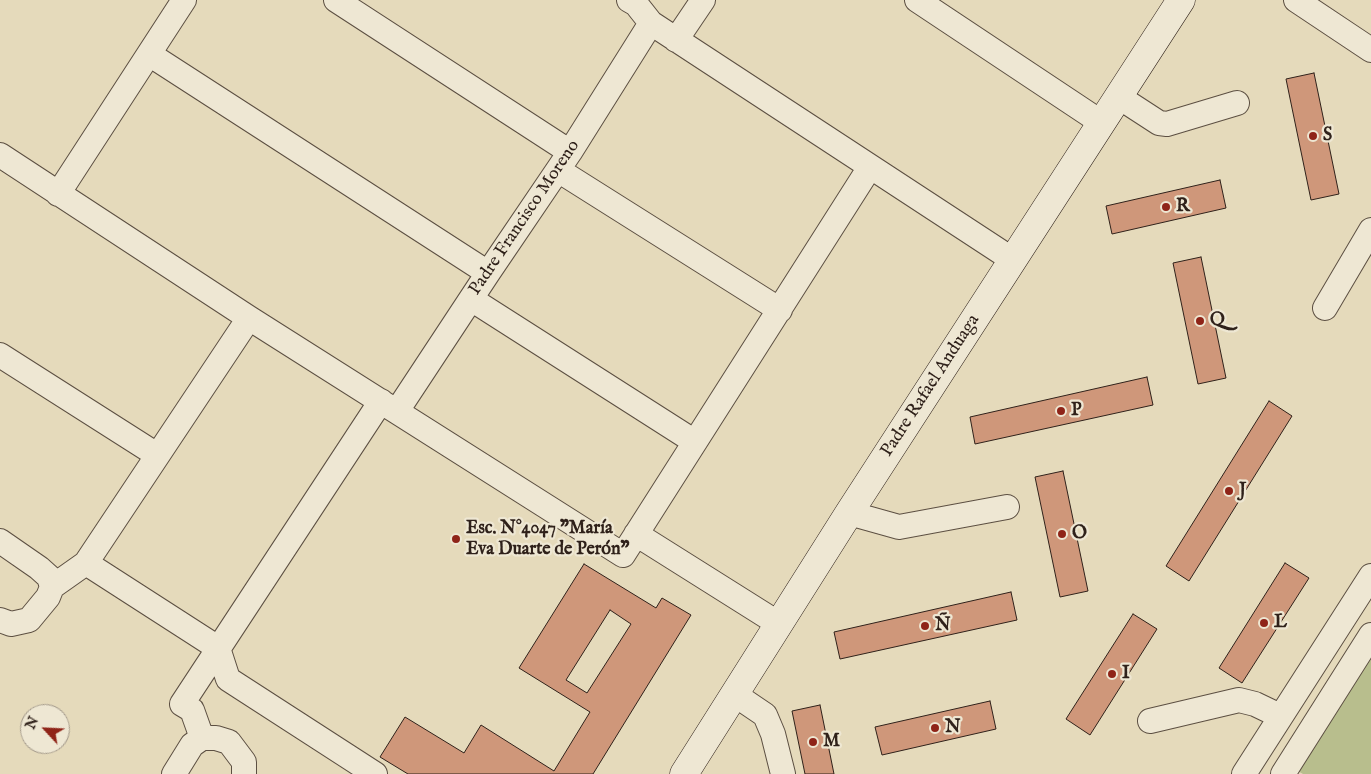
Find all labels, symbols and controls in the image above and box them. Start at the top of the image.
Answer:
place label: S [1323,125,1332,147]
marker: S [1307,130,1319,142]
street label: Padre Francisco Moreno [465,136,585,300]
place label: R [1176,196,1190,218]
marker: R [1160,201,1172,213]
place label: Q [1210,310,1225,332]
street label: Padre Rafael Anduaga [877,311,985,461]
marker: Q [1194,315,1206,327]
place label: P [1071,400,1081,422]
marker: P [1055,405,1067,417]
place label: J [1239,480,1246,502]
marker: J [1223,485,1235,497]
place label: Esc. N°4047 "María Eva Duarte de Perón" [466,518,630,560]
place label: O [1072,523,1087,545]
marker: O [1056,528,1068,540]
marker: Esc. N°4047 "María Eva Duarte de Perón" [450,533,462,545]
place label: L [1274,612,1287,634]
place label: Ñ [935,615,951,637]
marker: L [1258,617,1270,629]
marker: Ñ [919,620,931,632]
place label: I [1122,663,1130,685]
marker: I [1106,668,1118,680]
north arrow [20,704,70,754]
text: N [22,714,43,732]
place label: N [945,717,961,739]
marker: N [929,722,941,734]
place label: M [823,731,840,753]
marker: M [807,736,819,748]

